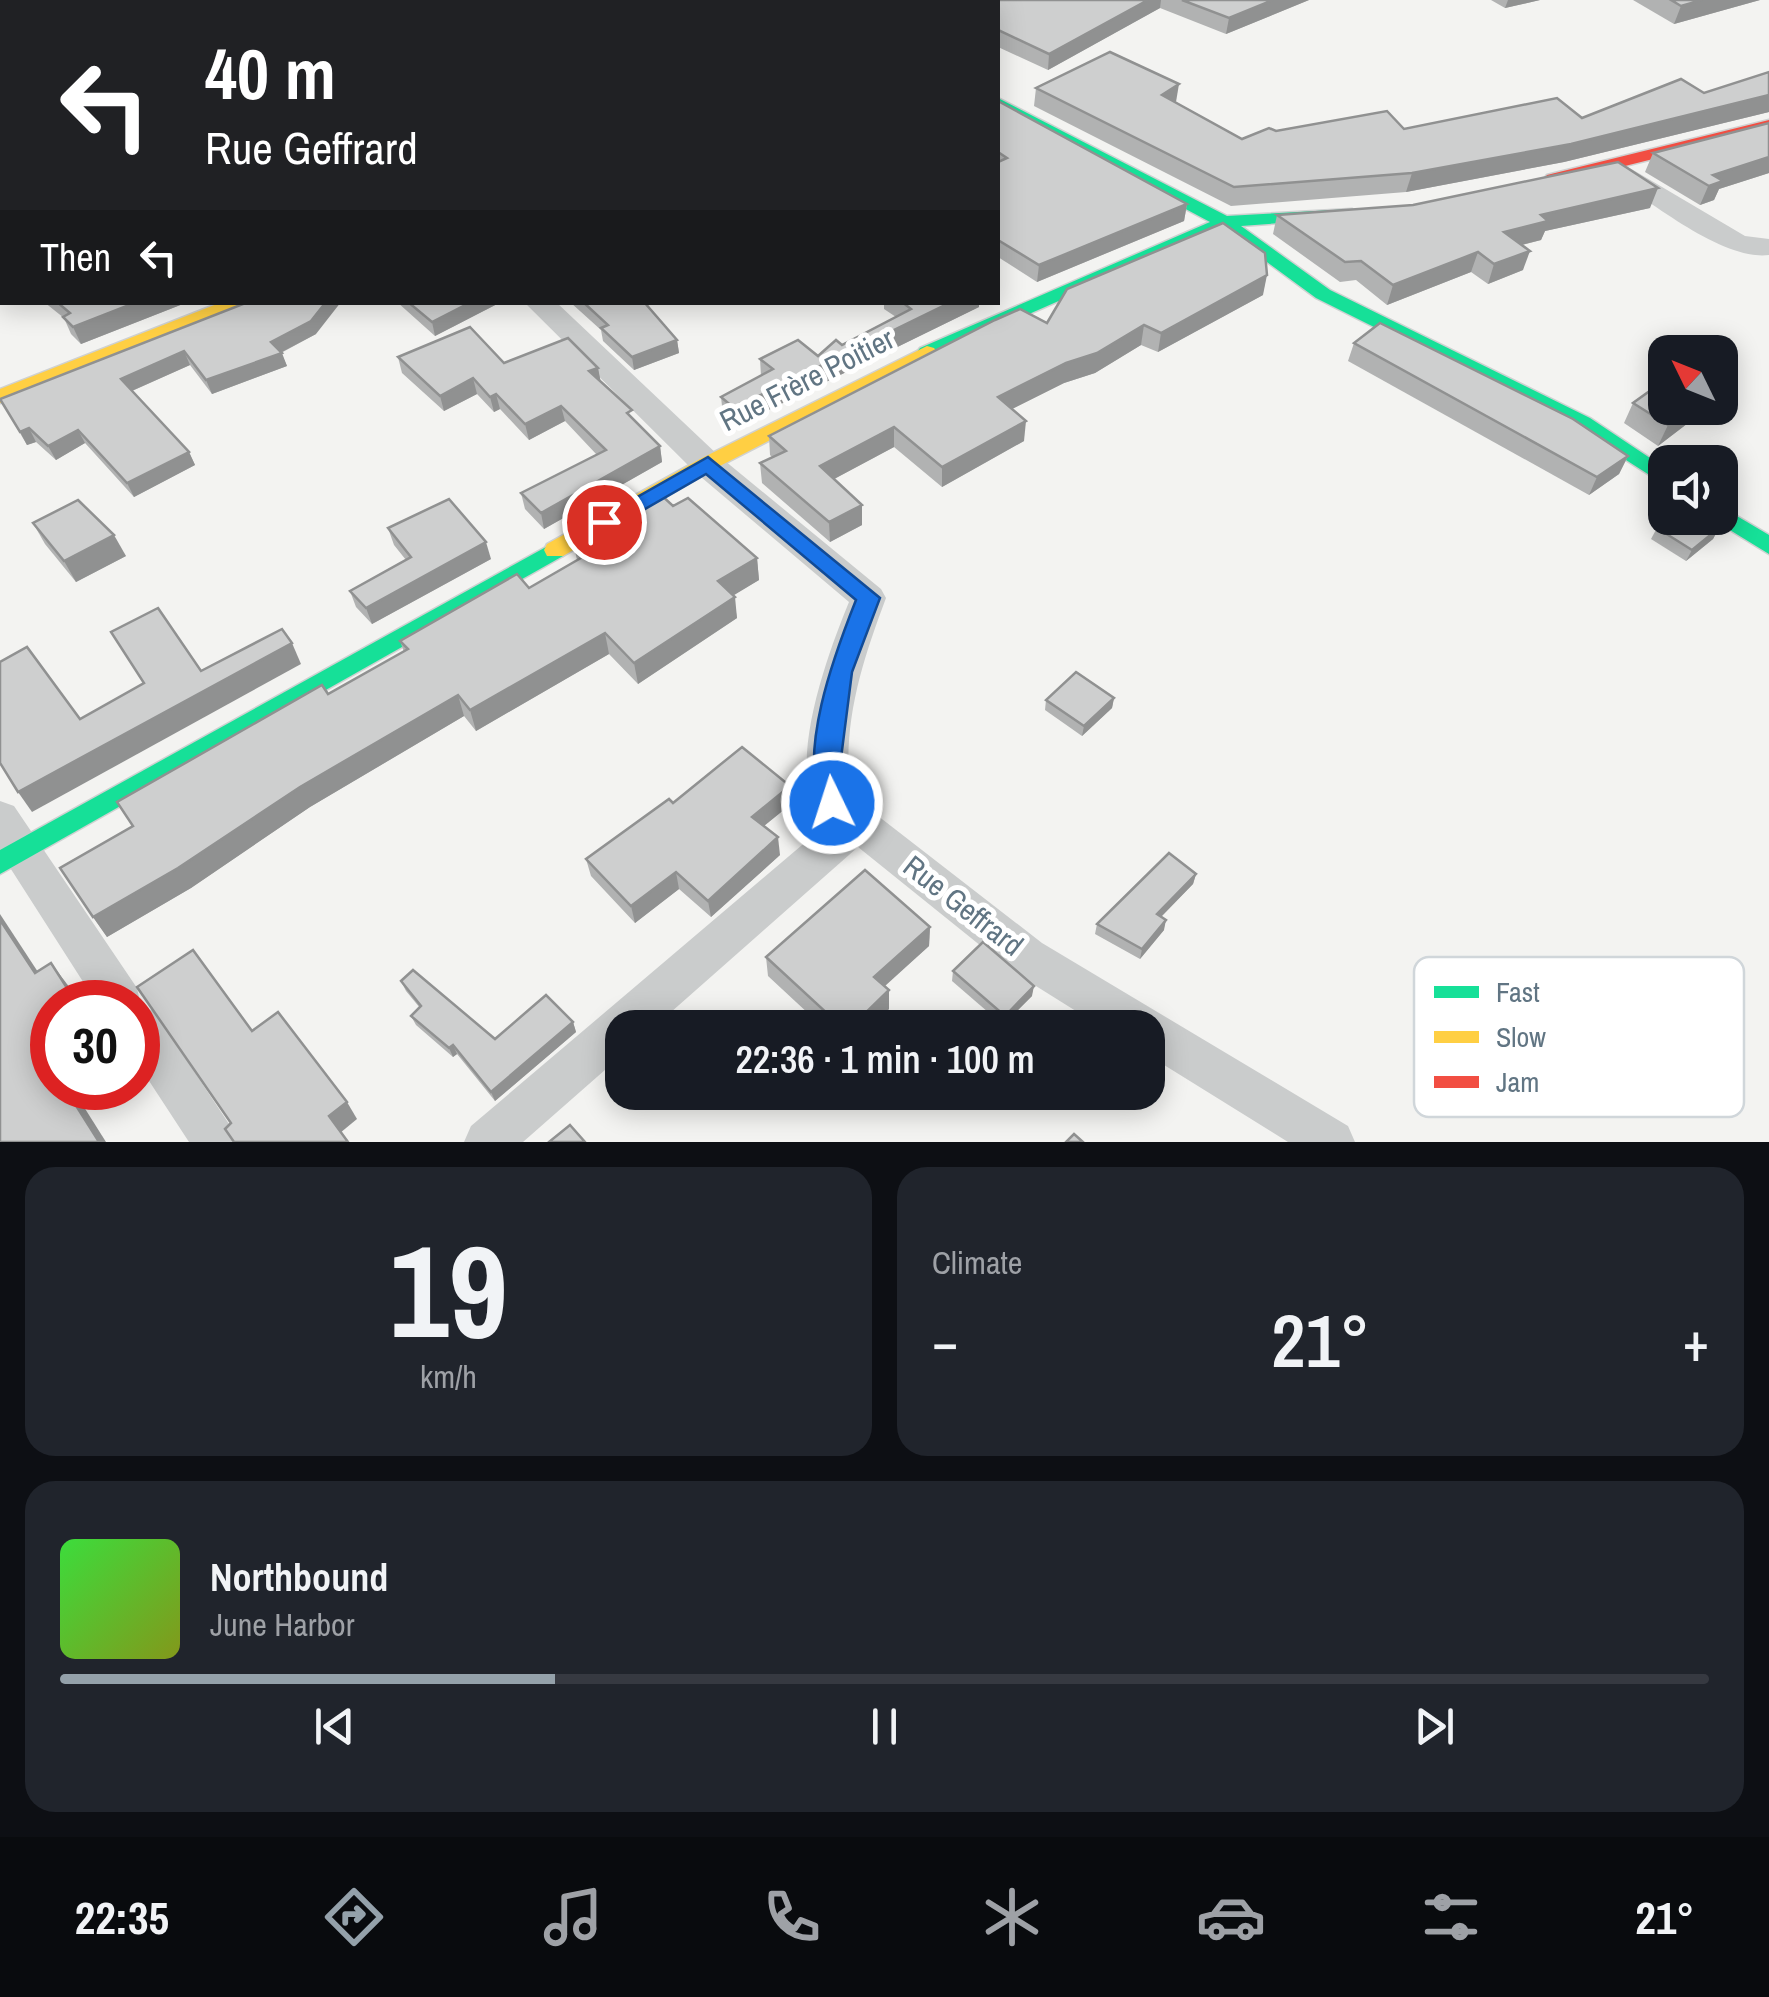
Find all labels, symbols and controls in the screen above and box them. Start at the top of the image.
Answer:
text: 40 m [205,27,336,121]
icon: left [40,40,170,170]
text: Rue Geffrard [205,117,418,178]
icon: left [131,230,186,285]
text: Then [40,232,111,283]
street label: Rue Frère Poitier [713,318,901,440]
north arrow [1648,335,1738,425]
map controls [1648,335,1738,535]
button: sound [1648,445,1738,535]
pin [562,480,647,565]
icon: arrive [577,495,632,550]
position arrow [780,751,884,855]
street label: Rue Geffrard [895,846,1032,965]
legend [1414,957,1744,1117]
text: Fast [1496,973,1540,1011]
speed limit sign: 30 [30,980,160,1110]
text: Slow [1496,1018,1546,1056]
text: 22:36 · 1 min · 100 m [735,1034,1035,1085]
text: Jam [1496,1063,1539,1101]
text: 19 [389,1202,508,1378]
text: Climate [932,1241,1022,1284]
text: 21° [1271,1289,1370,1390]
text: − [932,1304,958,1378]
text: + [1683,1304,1709,1378]
text: km/h [420,1355,477,1398]
text: Northbound [210,1552,388,1603]
text: June Harbor [210,1603,354,1646]
icon: previous [307,1699,362,1754]
icon: pause [857,1699,912,1754]
icon: next [1407,1699,1462,1754]
icon: directions [319,1882,389,1952]
icon: music [538,1882,608,1952]
icon: phone [757,1882,827,1952]
icon: climate [977,1882,1047,1952]
icon: car [1196,1882,1266,1952]
icon: filters [1416,1882,1486,1952]
text: 22:35 [75,1887,169,1948]
text: 21° [1635,1887,1694,1948]

